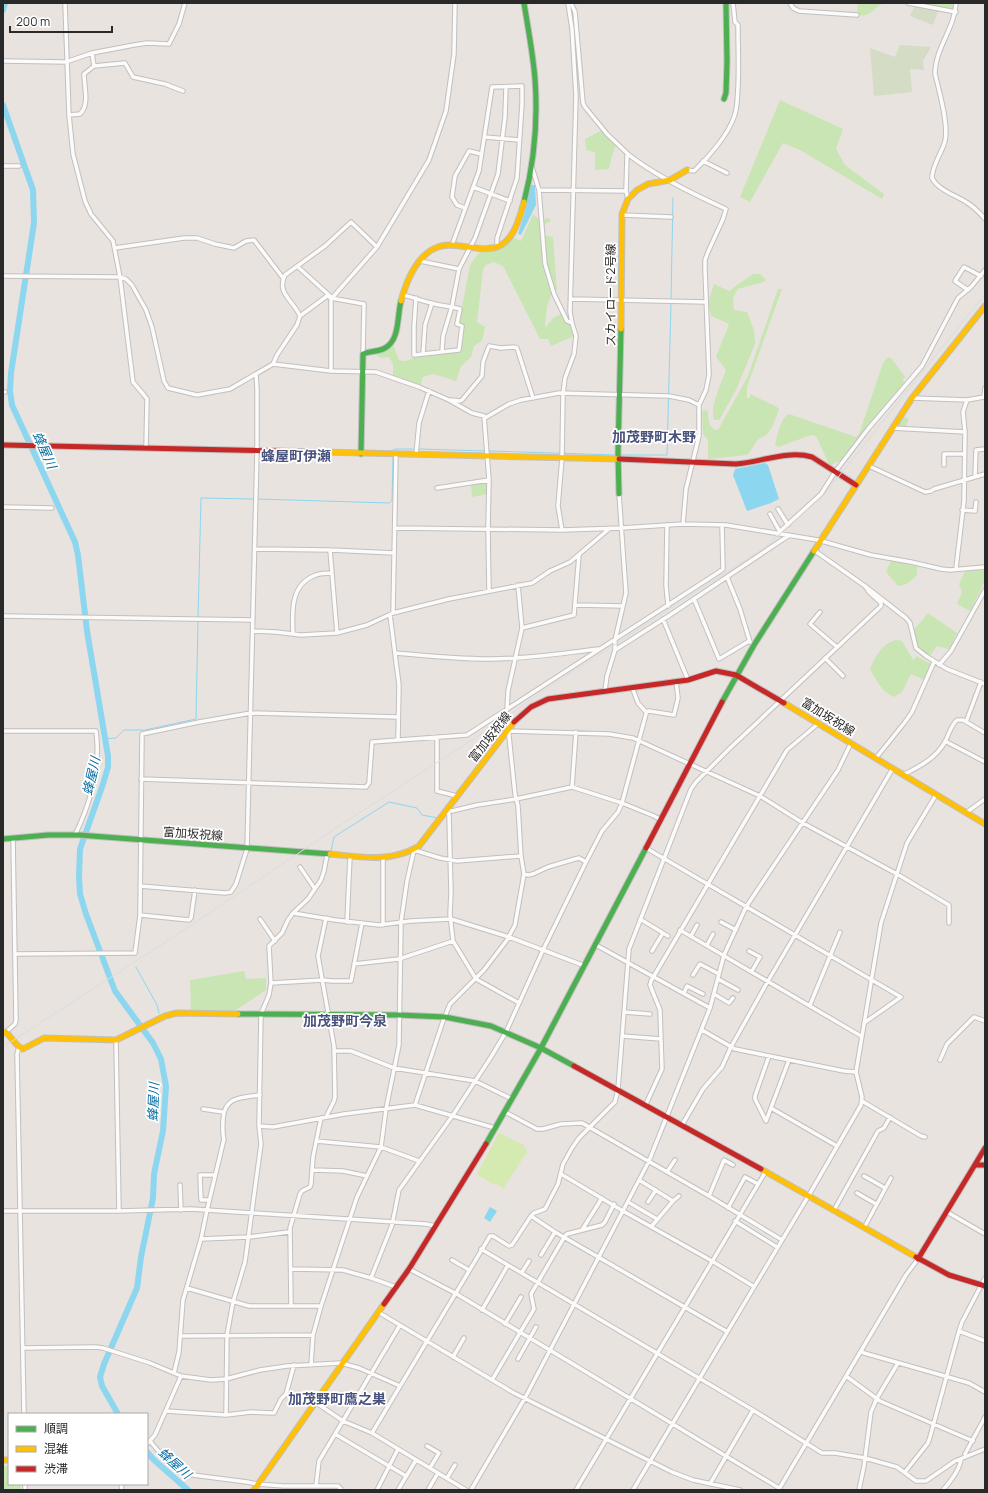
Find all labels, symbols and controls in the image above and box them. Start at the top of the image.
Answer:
scale bar [10,8,112,34]
text: 200 m [16,13,50,30]
street label: スカイロード2号線 [602,244,619,346]
district label: 加茂野町木野 [612,427,696,446]
water label: 蜂屋川 [29,429,62,473]
district label: 蜂屋町伊瀬 [261,446,331,465]
street label: 富加坂祝線 [798,693,858,740]
street label: 富加坂祝線 [464,708,515,766]
water label: 蜂屋川 [78,753,105,797]
street label: 富加坂祝線 [163,823,224,844]
district label: 加茂野町今泉 [303,1011,387,1030]
water label: 蜂屋川 [143,1080,163,1122]
district label: 加茂野町鷹之巣 [288,1389,386,1408]
legend [8,1413,148,1485]
text: 順調 [44,1420,68,1437]
text: 混雑 [44,1440,68,1457]
water label: 蜂屋川 [154,1443,197,1484]
text: 渋滞 [44,1460,68,1477]

